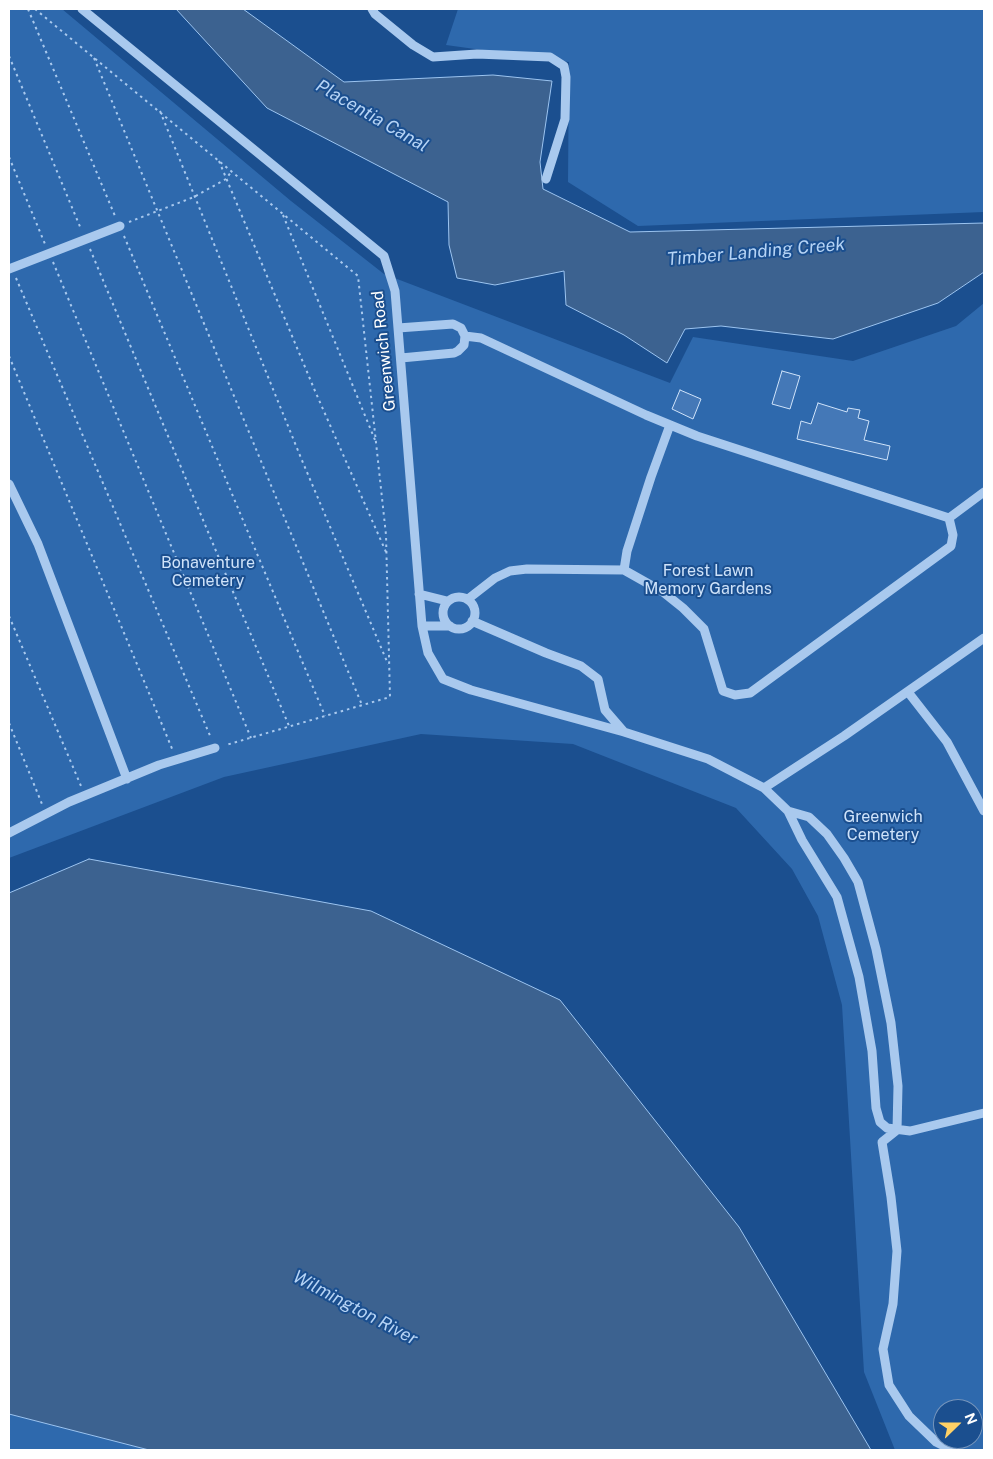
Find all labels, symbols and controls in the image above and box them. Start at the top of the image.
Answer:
water label: Placentia Canal [312,75,432,157]
water label: Timber Landing Creek [666,233,846,271]
street label: Greenwich Road [368,290,400,412]
park label: Bonaventure Cemetery [161,553,255,591]
park label: Forest Lawn Memory Gardens [644,561,772,599]
park label: Greenwich Cemetery [843,807,923,845]
water label: Wilmington River [289,1266,421,1350]
north arrow [933,1399,983,1449]
text: N [962,1411,980,1427]

